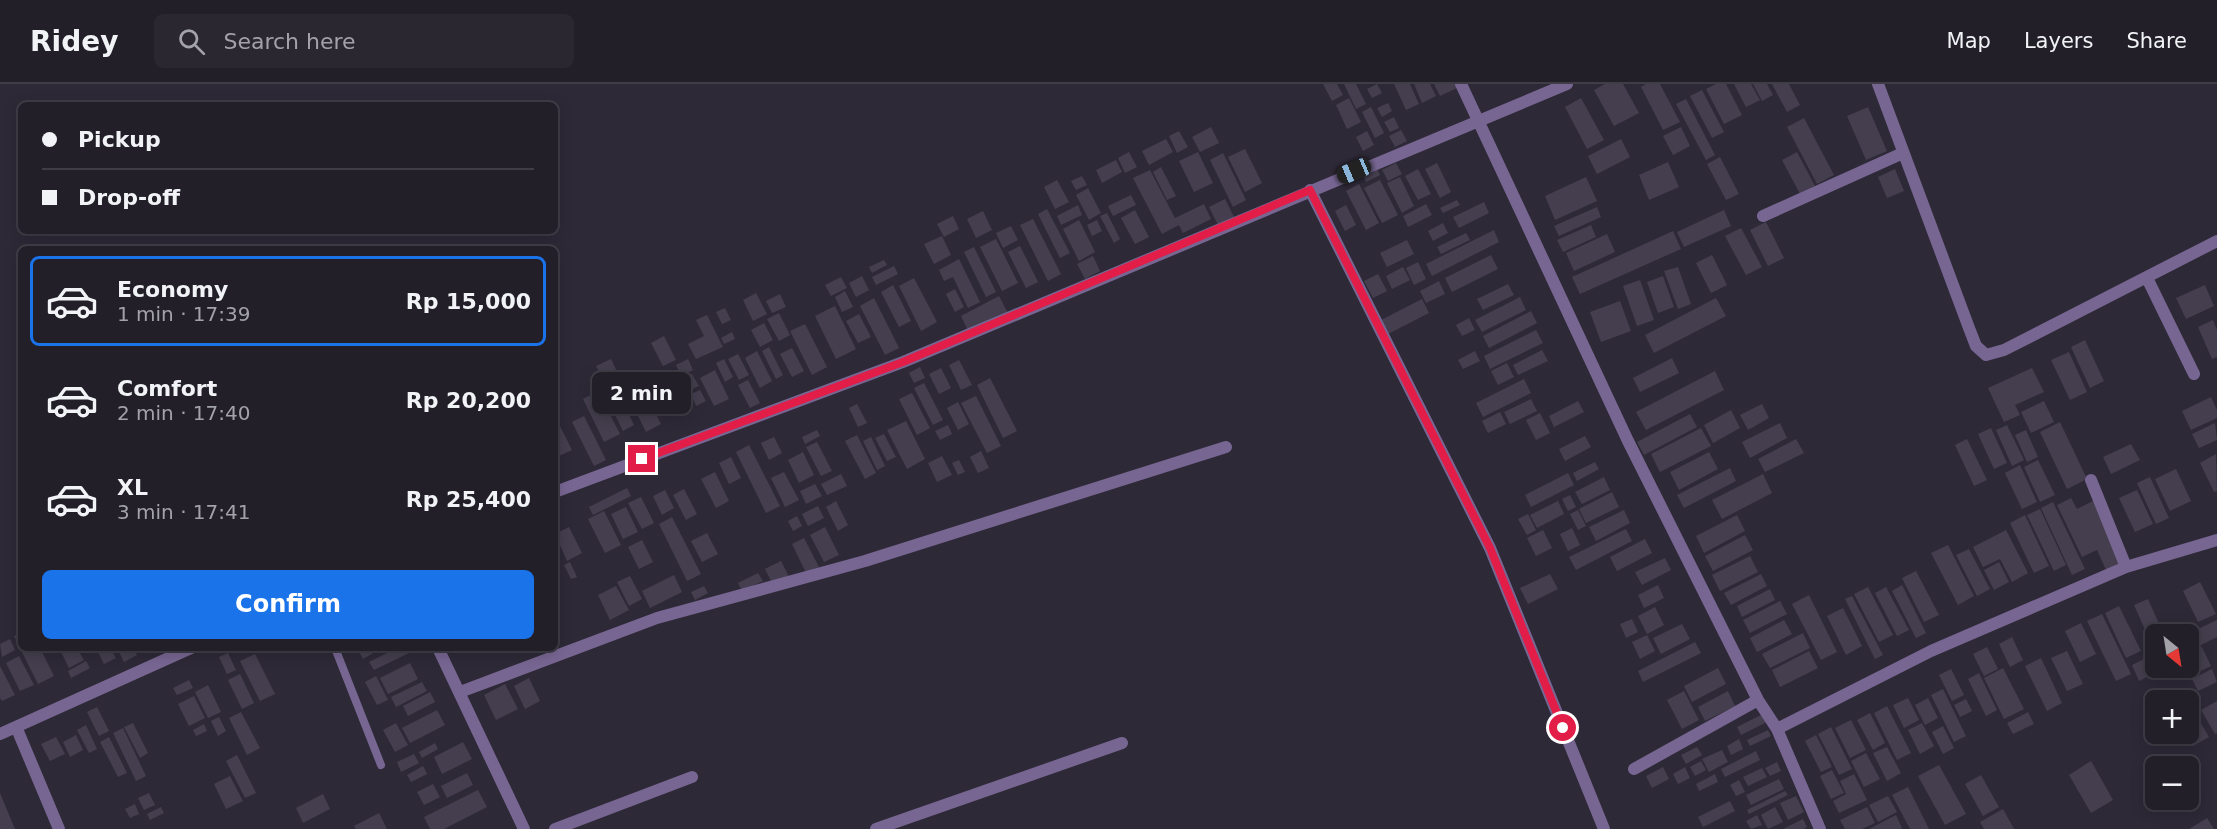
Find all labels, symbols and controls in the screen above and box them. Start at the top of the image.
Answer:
search box [154,14,574,68]
text: Ridey [30,25,118,58]
icon: search [175,25,208,58]
text: Search here [223,29,356,54]
text: Map [1947,29,1991,53]
text: Layers [2024,29,2093,53]
text: Share [2126,29,2187,53]
text: Pickup [78,127,161,152]
car [1334,156,1374,186]
text: Drop-off [78,185,180,210]
icon: car [45,274,99,328]
text: Economy [117,277,228,302]
text: Rp 15,000 [406,289,531,314]
text: 1 min · 17:39 [117,302,251,326]
callout: 2 min [592,372,692,414]
icon: car [45,373,99,427]
text: Comfort [117,376,217,401]
text: 2 min [610,381,673,405]
text: Rp 20,200 [406,388,531,413]
text: 2 min · 17:40 [117,401,251,425]
route end [628,445,655,472]
icon: car [45,472,99,526]
text: XL [117,475,148,500]
text: Rp 25,400 [406,487,531,512]
text: 3 min · 17:41 [117,500,251,524]
button: Confirm [42,570,534,639]
north arrow [2145,624,2199,678]
map controls [2145,624,2199,810]
button: + [2145,690,2199,744]
route start [1549,714,1576,741]
button: − [2145,756,2199,810]

